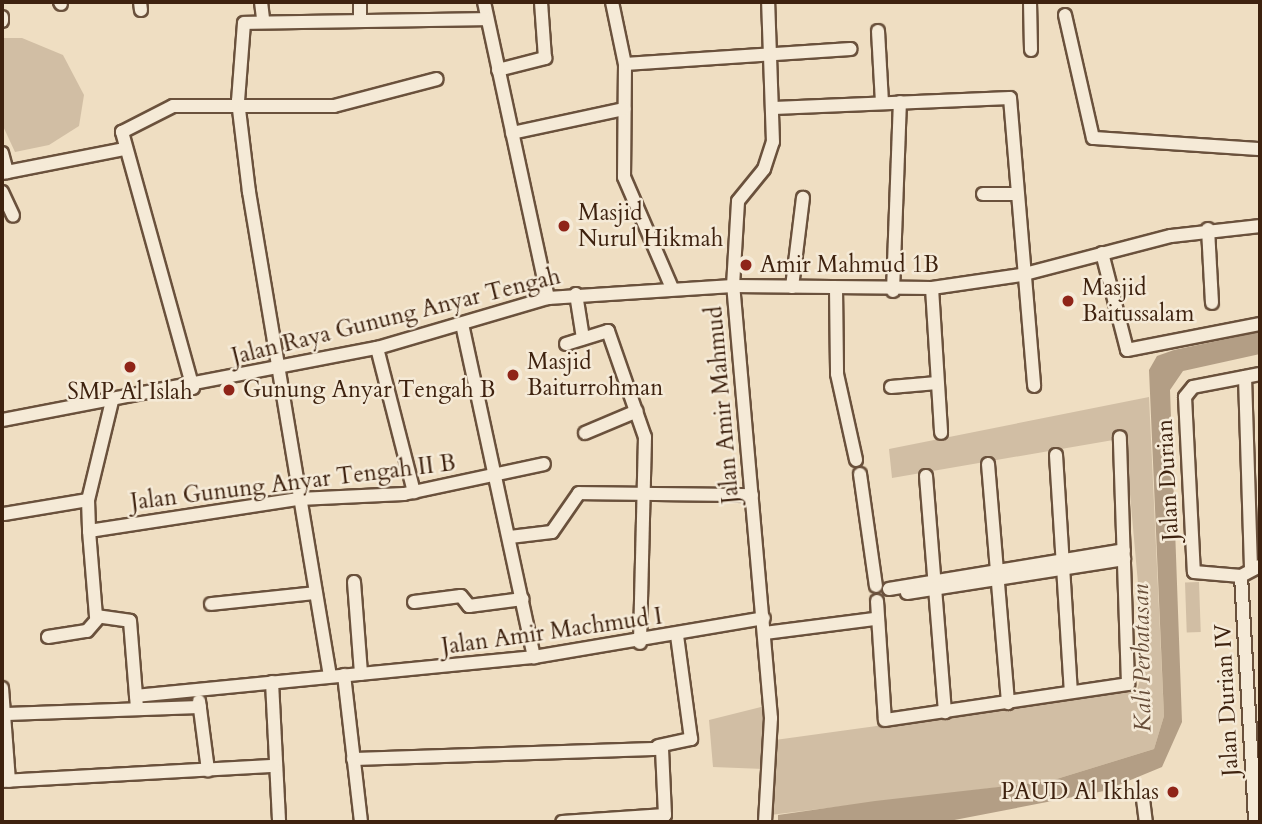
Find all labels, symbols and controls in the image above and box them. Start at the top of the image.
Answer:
place label: Masjid Nurul Hikmah [578,199,723,253]
marker: Masjid Nurul Hikmah [556,218,572,234]
place label: Amir Mahmud 1B [760,251,939,279]
marker: Amir Mahmud 1B [738,257,754,273]
street label: Jalan Raya Gunung Anyar Tengah [229,263,563,371]
place label: Masjid Baitussalam [1082,274,1194,328]
marker: Masjid Baitussalam [1060,293,1076,309]
street label: Jalan Amir Mahmud [701,305,745,505]
place label: Masjid Baiturrohman [527,348,663,402]
marker: SMP Al Islah [122,359,138,375]
marker: Masjid Baiturrohman [505,367,521,383]
place label: Gunung Anyar Tengah B [243,376,495,404]
place label: SMP Al Islah [67,378,193,406]
marker: Gunung Anyar Tengah B [221,382,237,398]
street label: Jalan Durian [1151,418,1185,542]
street label: Jalan Gunung Anyar Tengah II B [129,449,457,517]
water label: Kali Perbatasan [1126,584,1158,732]
street label: Jalan Amir Machmud I [440,603,664,661]
street label: Jalan Durian IV [1209,623,1245,777]
place label: PAUD Al Ikhlas [1001,778,1159,806]
marker: PAUD Al Ikhlas [1165,784,1181,800]

